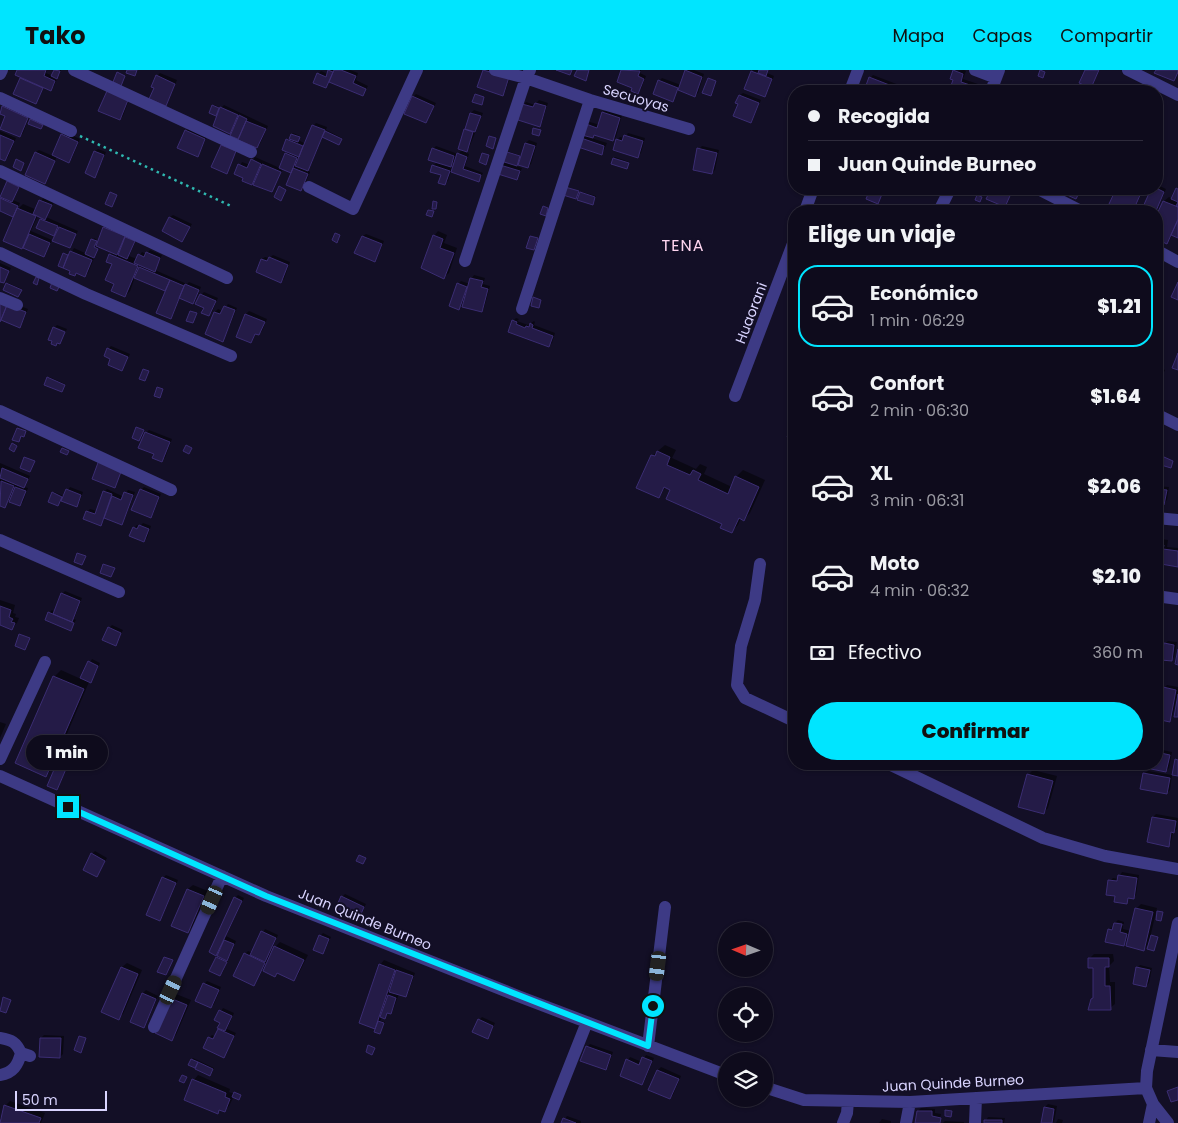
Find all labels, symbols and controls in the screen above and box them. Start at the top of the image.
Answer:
text: Tako [25,19,86,52]
text: Mapa [892,23,945,48]
text: Capas [973,23,1032,48]
text: Compartir [1060,23,1153,48]
street label: Secuoyas [601,79,671,117]
text: Recogida [838,103,930,130]
text: Juan Quinde Burneo [838,151,1036,178]
text: Elige un viaje [808,219,956,250]
district label: TENA [662,234,704,257]
street label: Huaorani [730,279,772,347]
text: Económico [870,280,978,307]
icon: car [810,284,855,329]
text: $1.21 [1097,293,1141,320]
text: 1 min · 06:29 [870,309,965,332]
text: Confort [870,370,944,397]
icon: car [810,374,855,419]
text: $1.64 [1090,383,1141,410]
text: 2 min · 06:30 [870,399,969,422]
text: XL [870,460,893,487]
icon: car [810,464,855,509]
text: $2.06 [1087,473,1141,500]
text: 3 min · 06:31 [870,489,964,512]
text: Moto [870,550,919,577]
icon: car [810,554,855,599]
text: $2.10 [1092,563,1141,590]
text: 4 min · 06:32 [870,579,969,602]
icon: cash [808,639,836,667]
text: Efectivo [848,639,922,666]
text: 360 m [1093,641,1143,664]
button: Confirmar [808,702,1143,760]
callout: 1 min [27,734,109,770]
text: 1 min [46,741,88,764]
route end [57,796,79,818]
car [199,883,224,917]
street label: Juan Quinde Burneo [295,883,435,955]
north arrow [718,922,772,978]
map controls [718,922,773,1107]
car [648,950,667,982]
car [157,973,184,1007]
button: locate [718,987,773,1042]
route start [642,995,664,1017]
button: layers [718,1052,773,1107]
street label: Juan Quinde Burneo [881,1069,1025,1097]
scale bar [15,1088,108,1111]
text: 50 m [22,1090,58,1110]

